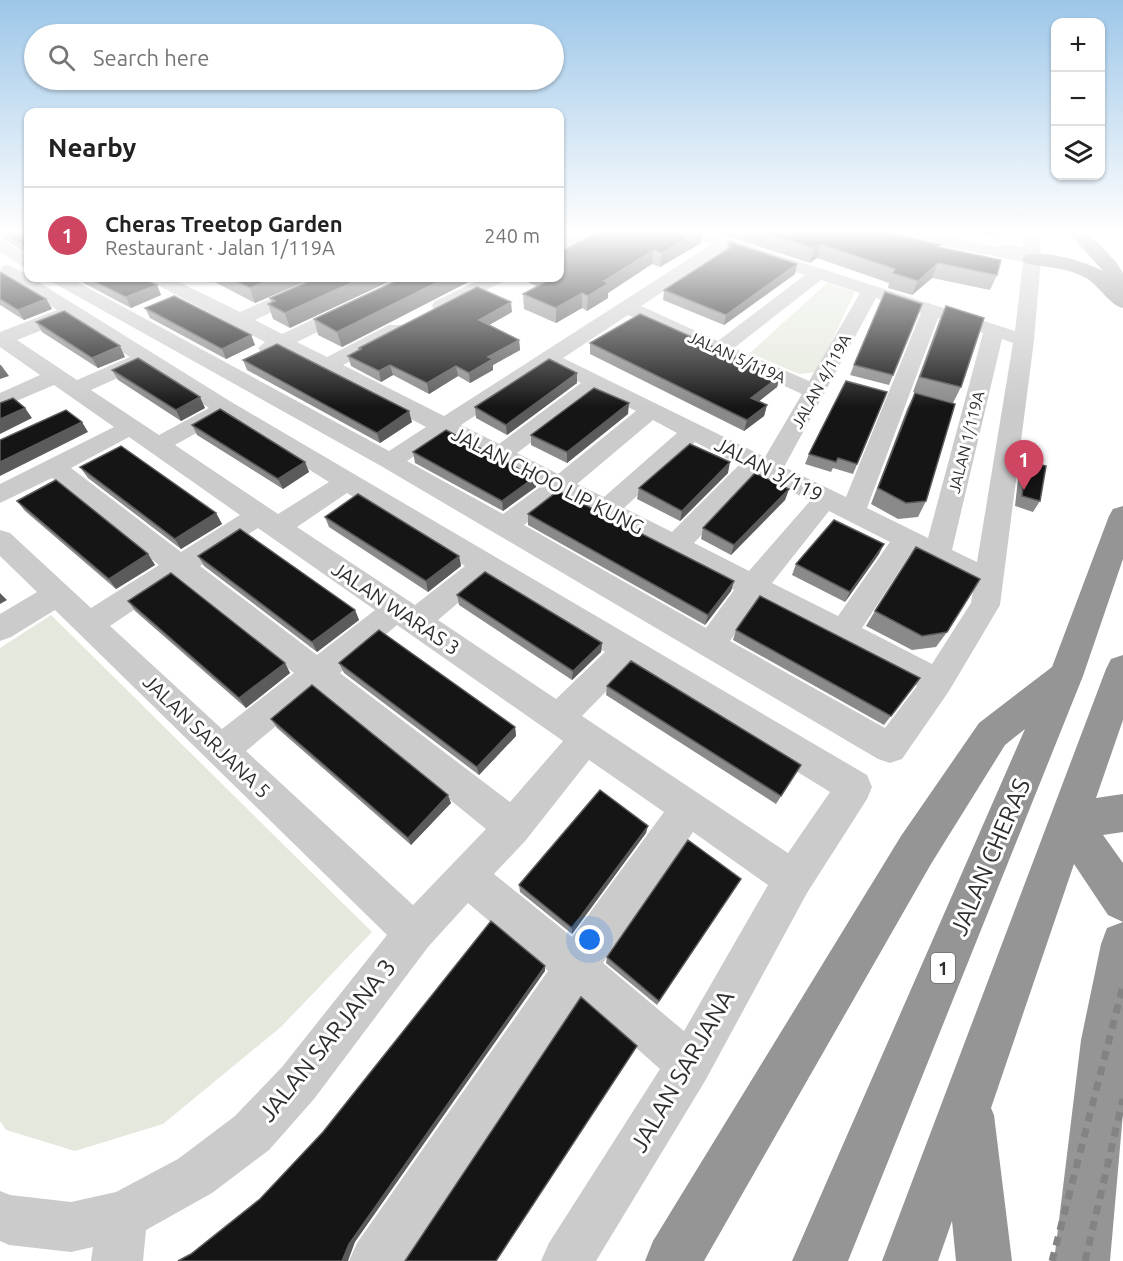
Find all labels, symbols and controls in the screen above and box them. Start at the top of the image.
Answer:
map controls [1051,18,1105,180]
button: + [1051,18,1105,72]
search box [24,24,564,90]
icon: search [45,41,78,74]
text: Search here [93,45,209,70]
button: − [1051,72,1105,126]
button: layers [1051,126,1105,180]
text: Nearby [48,133,136,162]
text: Cheras Treetop Garden [105,211,343,236]
text: 1 [62,224,73,247]
text: 240 m [484,224,540,247]
text: Restaurant · Jalan 1/119A [105,236,335,259]
street label: JALAN 5/119A [686,327,789,387]
street label: JALAN 4/119A [788,330,855,431]
street label: JALAN 1/119A [945,388,988,495]
street label: JALAN CHOO LIP KUNG [448,422,648,538]
street label: JALAN 3/119 [711,432,827,506]
pin: 1 [1004,440,1044,490]
street label: JALAN WARAS 3 [328,557,464,659]
street label: JALAN SARJANA 5 [139,669,275,803]
street label: JALAN CHERAS [945,775,1035,939]
your location [575,925,604,954]
street label: JALAN SARJANA 3 [253,953,401,1127]
road number: 1 [931,953,955,983]
street label: JALAN SARJANA [625,985,739,1157]

